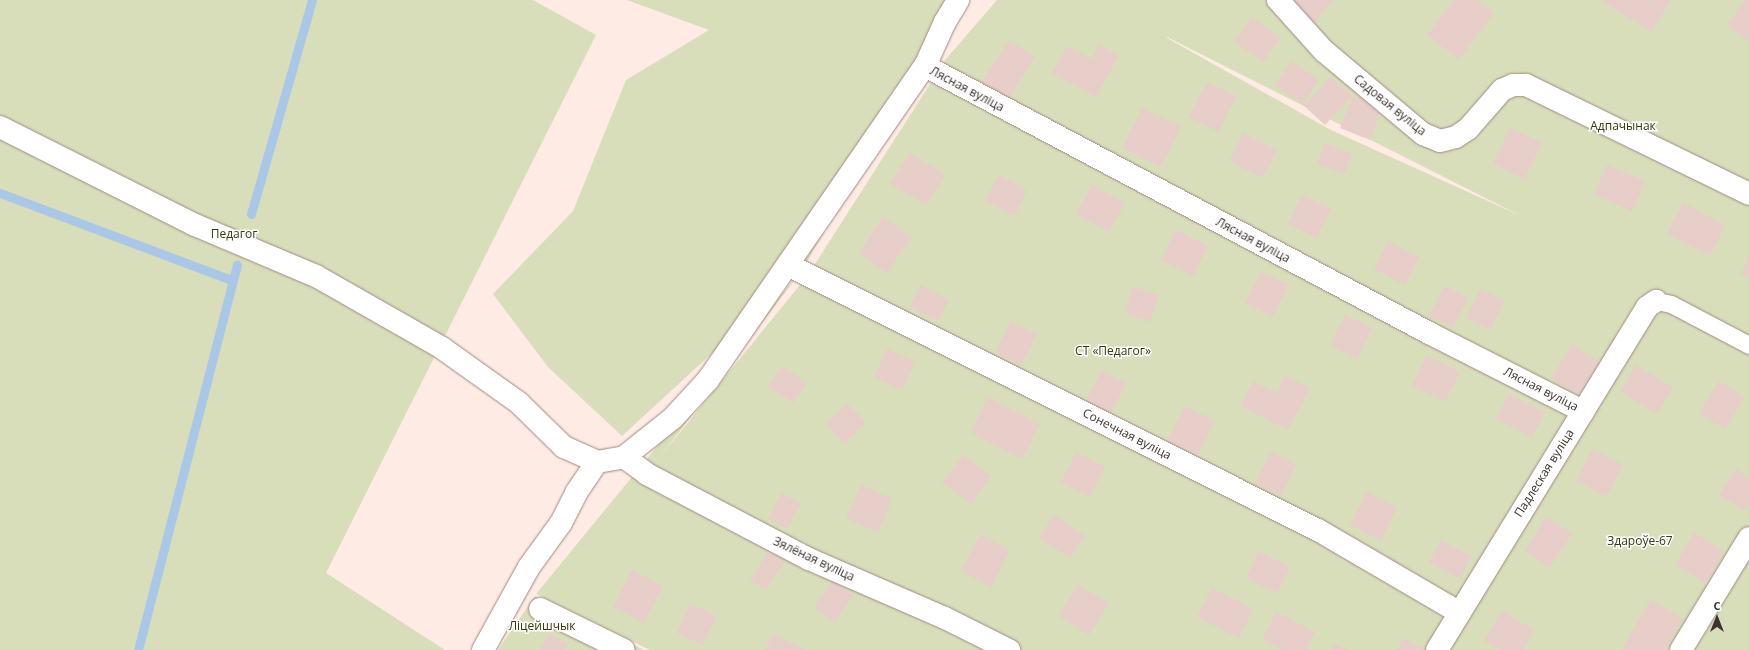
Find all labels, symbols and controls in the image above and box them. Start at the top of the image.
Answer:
street label: Лясная вуліца [927,63,1007,115]
street label: Садовая вуліца [1351,72,1429,138]
park label: Адпачынак [1590,119,1656,133]
street label: Лясная вуліца [1213,214,1293,266]
park label: Педагог [211,227,257,241]
park label: СТ «Педагог» [1075,344,1151,358]
street label: Лясная вуліца [1501,364,1581,414]
street label: Сонечная вуліца [1080,405,1174,463]
street label: Падлеская вуліца [1511,426,1577,520]
street label: Зялёная вуліца [771,534,857,584]
park label: Здароўе-67 [1607,534,1673,548]
north arrow [1697,598,1737,638]
text: С [1713,598,1721,613]
park label: Ліцейшчык [509,619,575,633]

